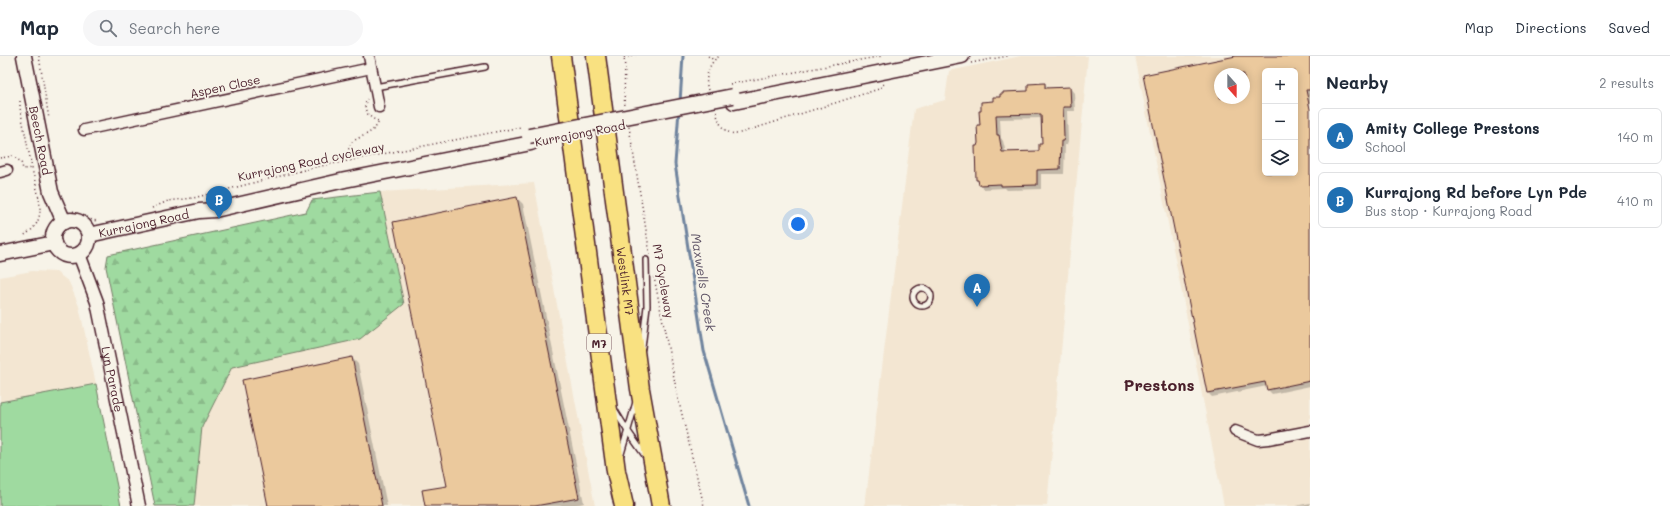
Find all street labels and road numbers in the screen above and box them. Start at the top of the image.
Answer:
street label: Aspen Close [188,71,262,101]
street label: Beech Road [26,104,55,177]
street label: Kurrajong Road [533,116,627,150]
street label: Kurrajong Road cycleway [236,138,386,184]
street label: Kurrajong Road [97,205,191,241]
street label: M7 Cycleway [650,242,678,320]
street label: Westlink M7 [613,246,638,317]
road number: M7 [587,334,611,352]
street label: Lyn Parade [98,345,127,413]

